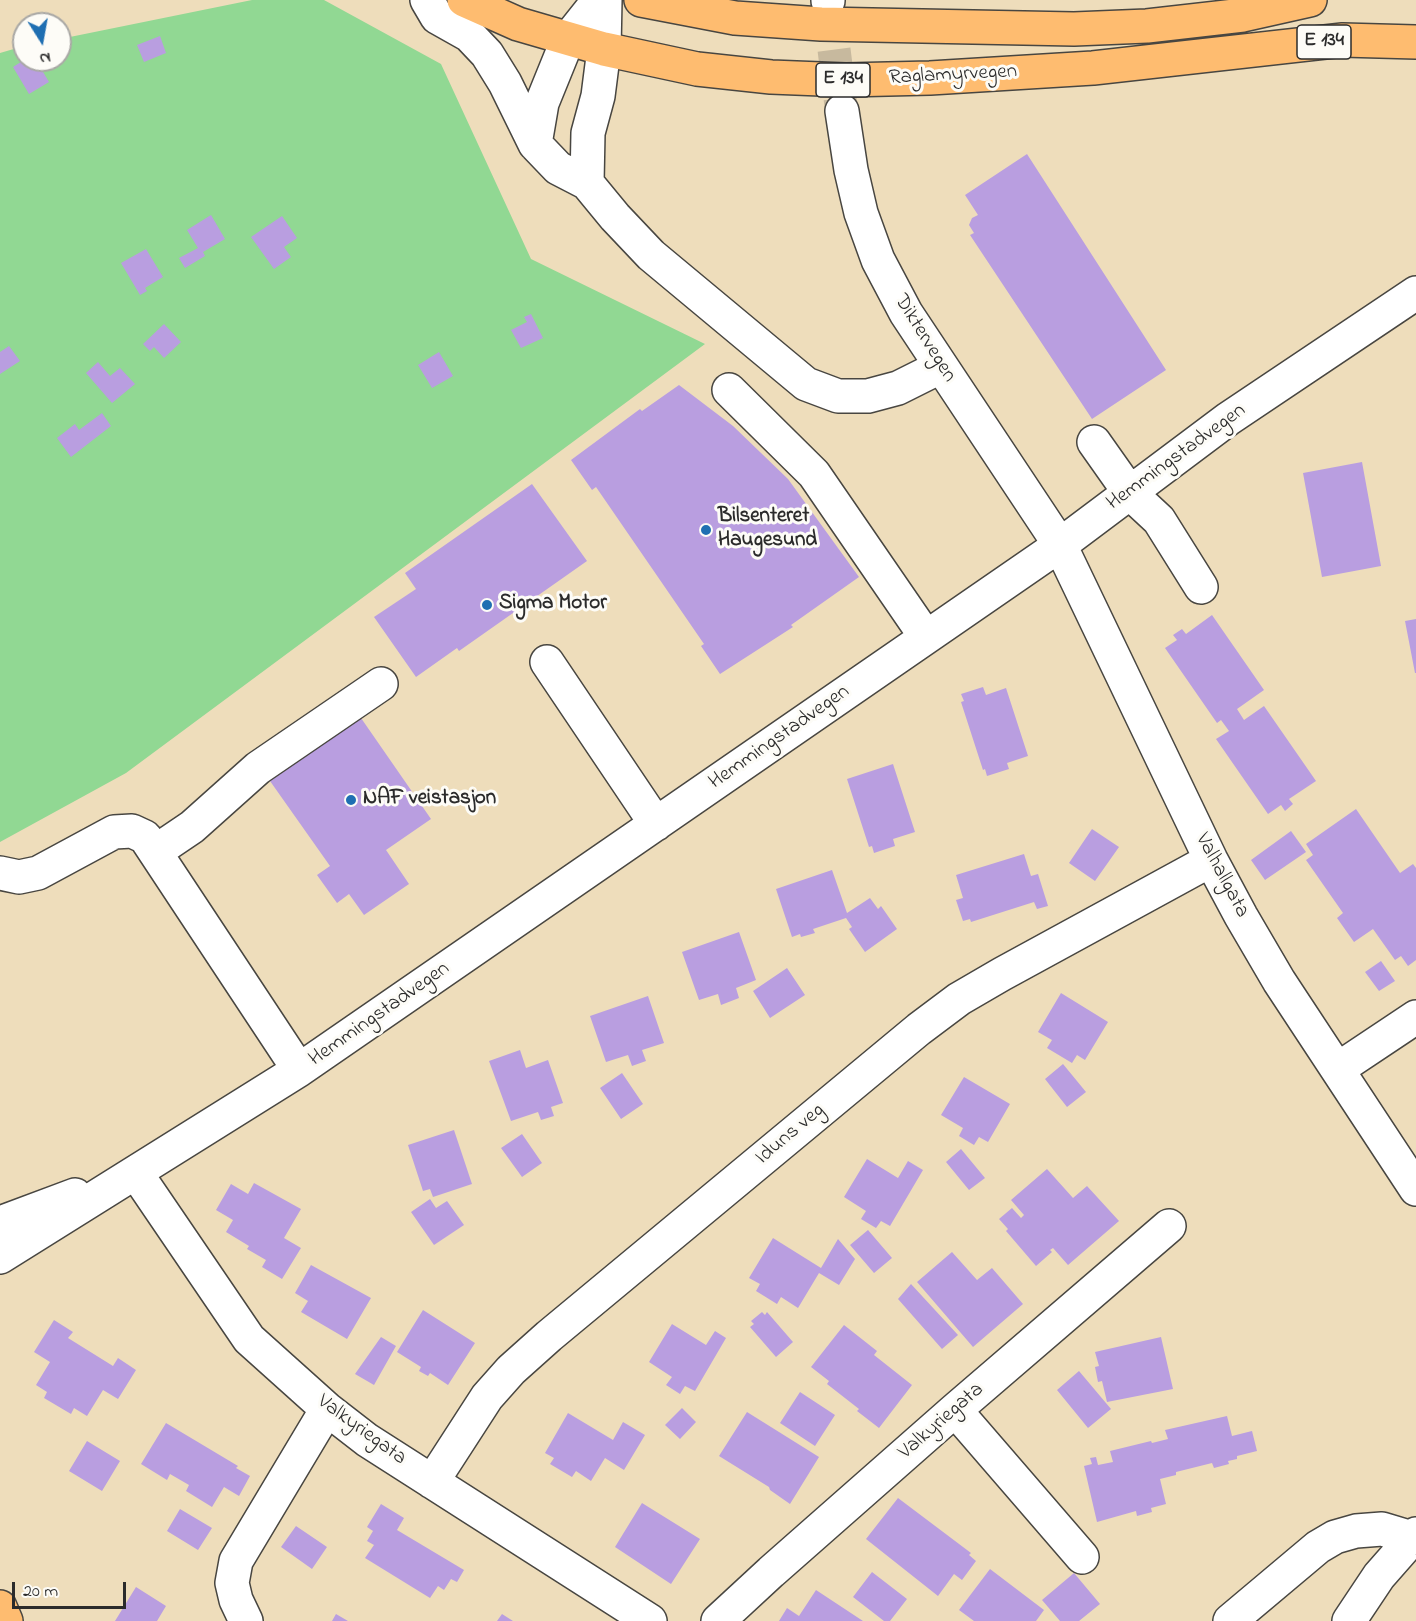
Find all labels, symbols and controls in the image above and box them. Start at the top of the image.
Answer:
north arrow [12,12,72,72]
road number: E 134 [1297,25,1351,59]
text: N [37,45,53,71]
street label: Raglamyrvegen [888,60,1018,92]
road number: E 134 [816,63,870,97]
street label: Diktervegen [887,290,961,388]
street label: Hemmingstadvegen [1102,399,1252,517]
place label: Bilsenteret Haugesund [718,505,817,555]
marker: Bilsenteret Haugesund [699,523,713,537]
place label: Sigma Motor [499,592,607,618]
marker: Sigma Motor [480,598,494,612]
street label: Hemmingstadvegen [705,680,855,796]
place label: NAF veistasjon [363,787,496,813]
marker: NAF veistasjon [344,793,358,807]
street label: Valhallgata [1188,829,1254,923]
street label: Hemmingstadvegen [305,957,455,1073]
street label: Iduns veg [751,1099,831,1171]
street label: Valkyriegata [894,1378,990,1466]
street label: Valkyriegata [311,1390,411,1472]
scale bar [15,1570,129,1608]
text: 20 m [23,1579,58,1605]

